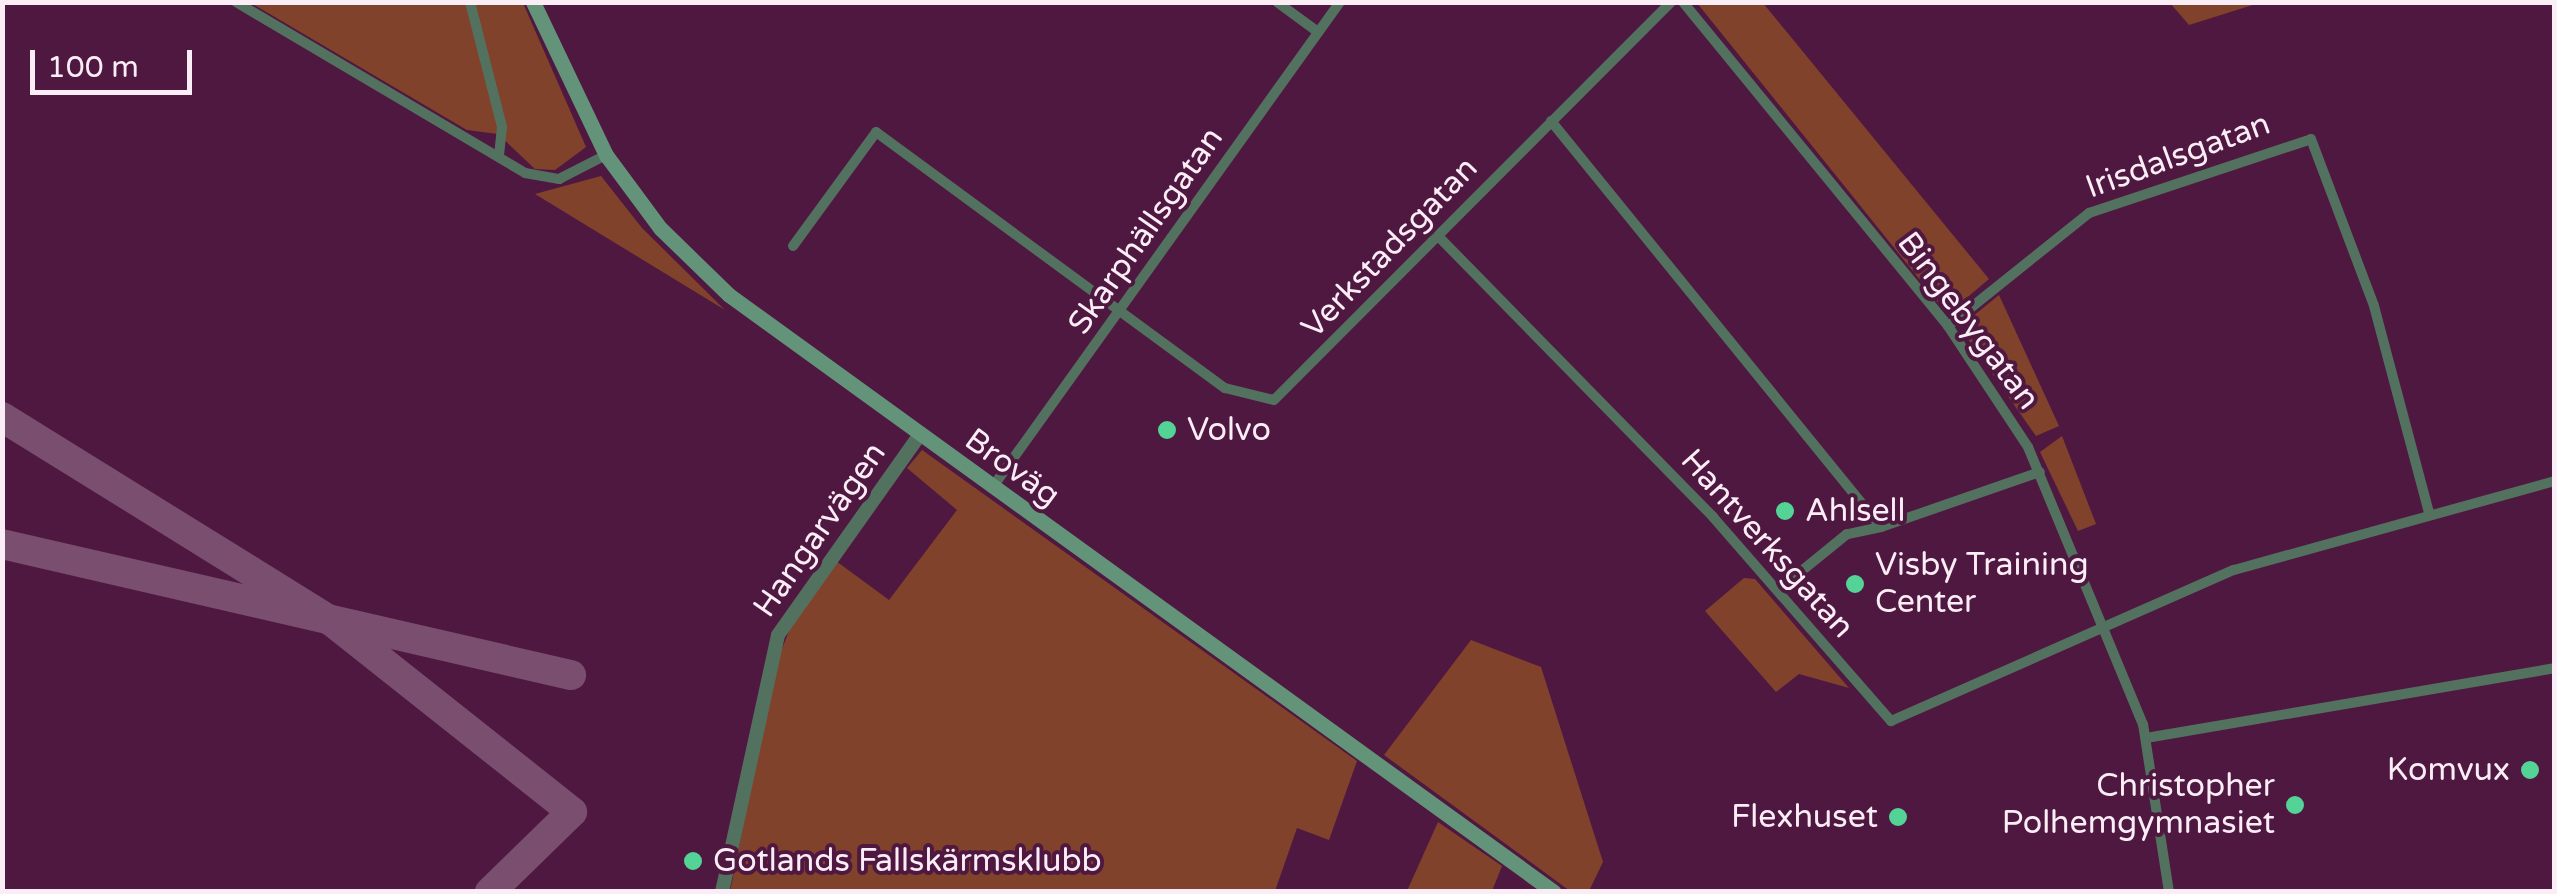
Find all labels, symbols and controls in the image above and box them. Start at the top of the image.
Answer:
scale bar [35,30,198,92]
text: 100 m [47,49,139,86]
street label: Irisdalsgatan [2081,105,2275,207]
street label: Skarphällsgatan [1061,120,1231,342]
street label: Verkstadsgatan [1294,150,1486,346]
street label: Bingebygatan [1889,225,2047,417]
place label: Volvo [1187,411,1271,449]
marker: Volvo [1156,419,1178,441]
street label: Broväg [957,421,1067,515]
street label: Hangarvägen [746,435,894,625]
street label: Hantverksgatan [1672,442,1862,646]
place label: Ahlsell [1805,492,1906,530]
marker: Ahlsell [1774,500,1796,522]
place label: Visby Training Center [1875,547,2089,622]
marker: Visby Training Center [1844,573,1866,595]
place label: Komvux [2387,751,2510,789]
marker: Komvux [2519,759,2541,781]
place label: Christopher Polhemgymnasiet [2002,768,2275,843]
marker: Christopher Polhemgymnasiet [2284,794,2306,816]
place label: Flexhuset [1731,798,1878,836]
marker: Flexhuset [1887,806,1909,828]
place label: Gotlands Fallskärmsklubb [713,842,1102,880]
marker: Gotlands Fallskärmsklubb [682,850,704,872]

